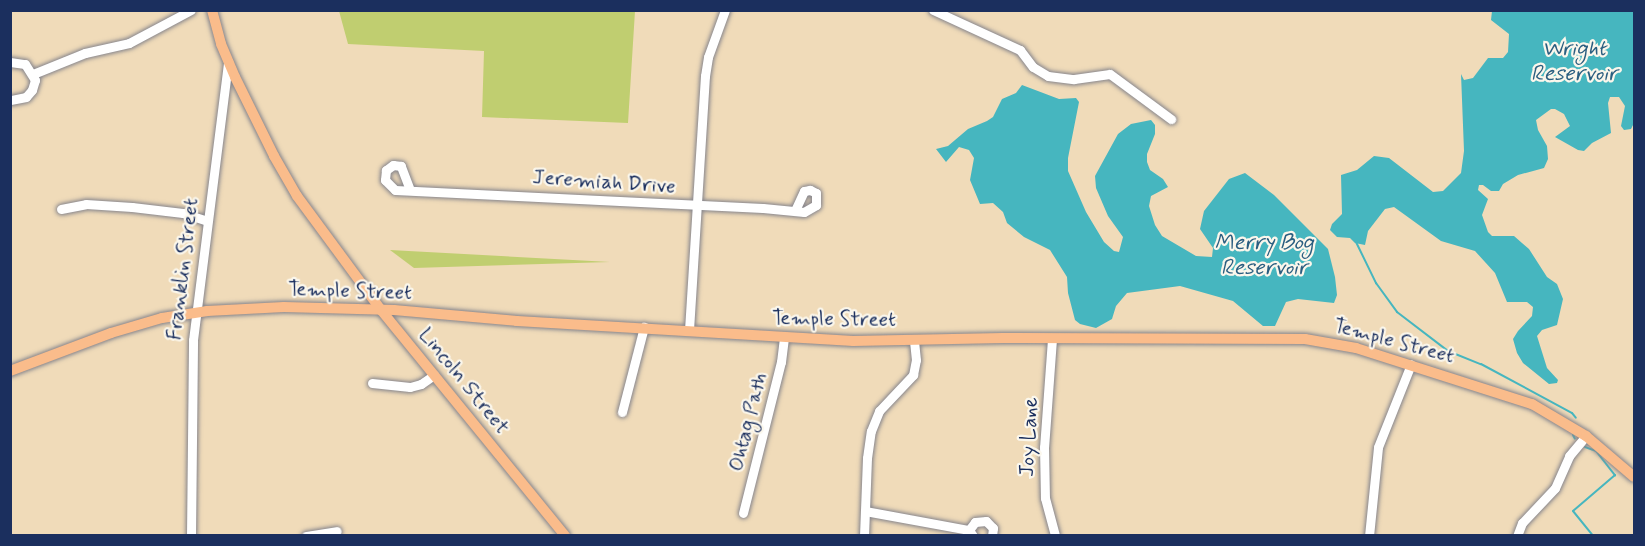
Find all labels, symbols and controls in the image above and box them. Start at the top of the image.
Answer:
water label: Wright Reservoir [1531,36,1617,88]
street label: Jeremiah Drive [532,164,676,200]
street label: Franklin Street [162,195,204,343]
water label: Merry Bog Reservoir [1214,230,1314,282]
street label: Temple Street [286,276,414,306]
street label: Temple Street [770,305,898,333]
street label: Temple Street [1329,312,1459,370]
street label: Lincoln Street [414,323,514,439]
street label: Ohtag Path [724,371,772,473]
street label: Joy Lane [1014,396,1044,478]

